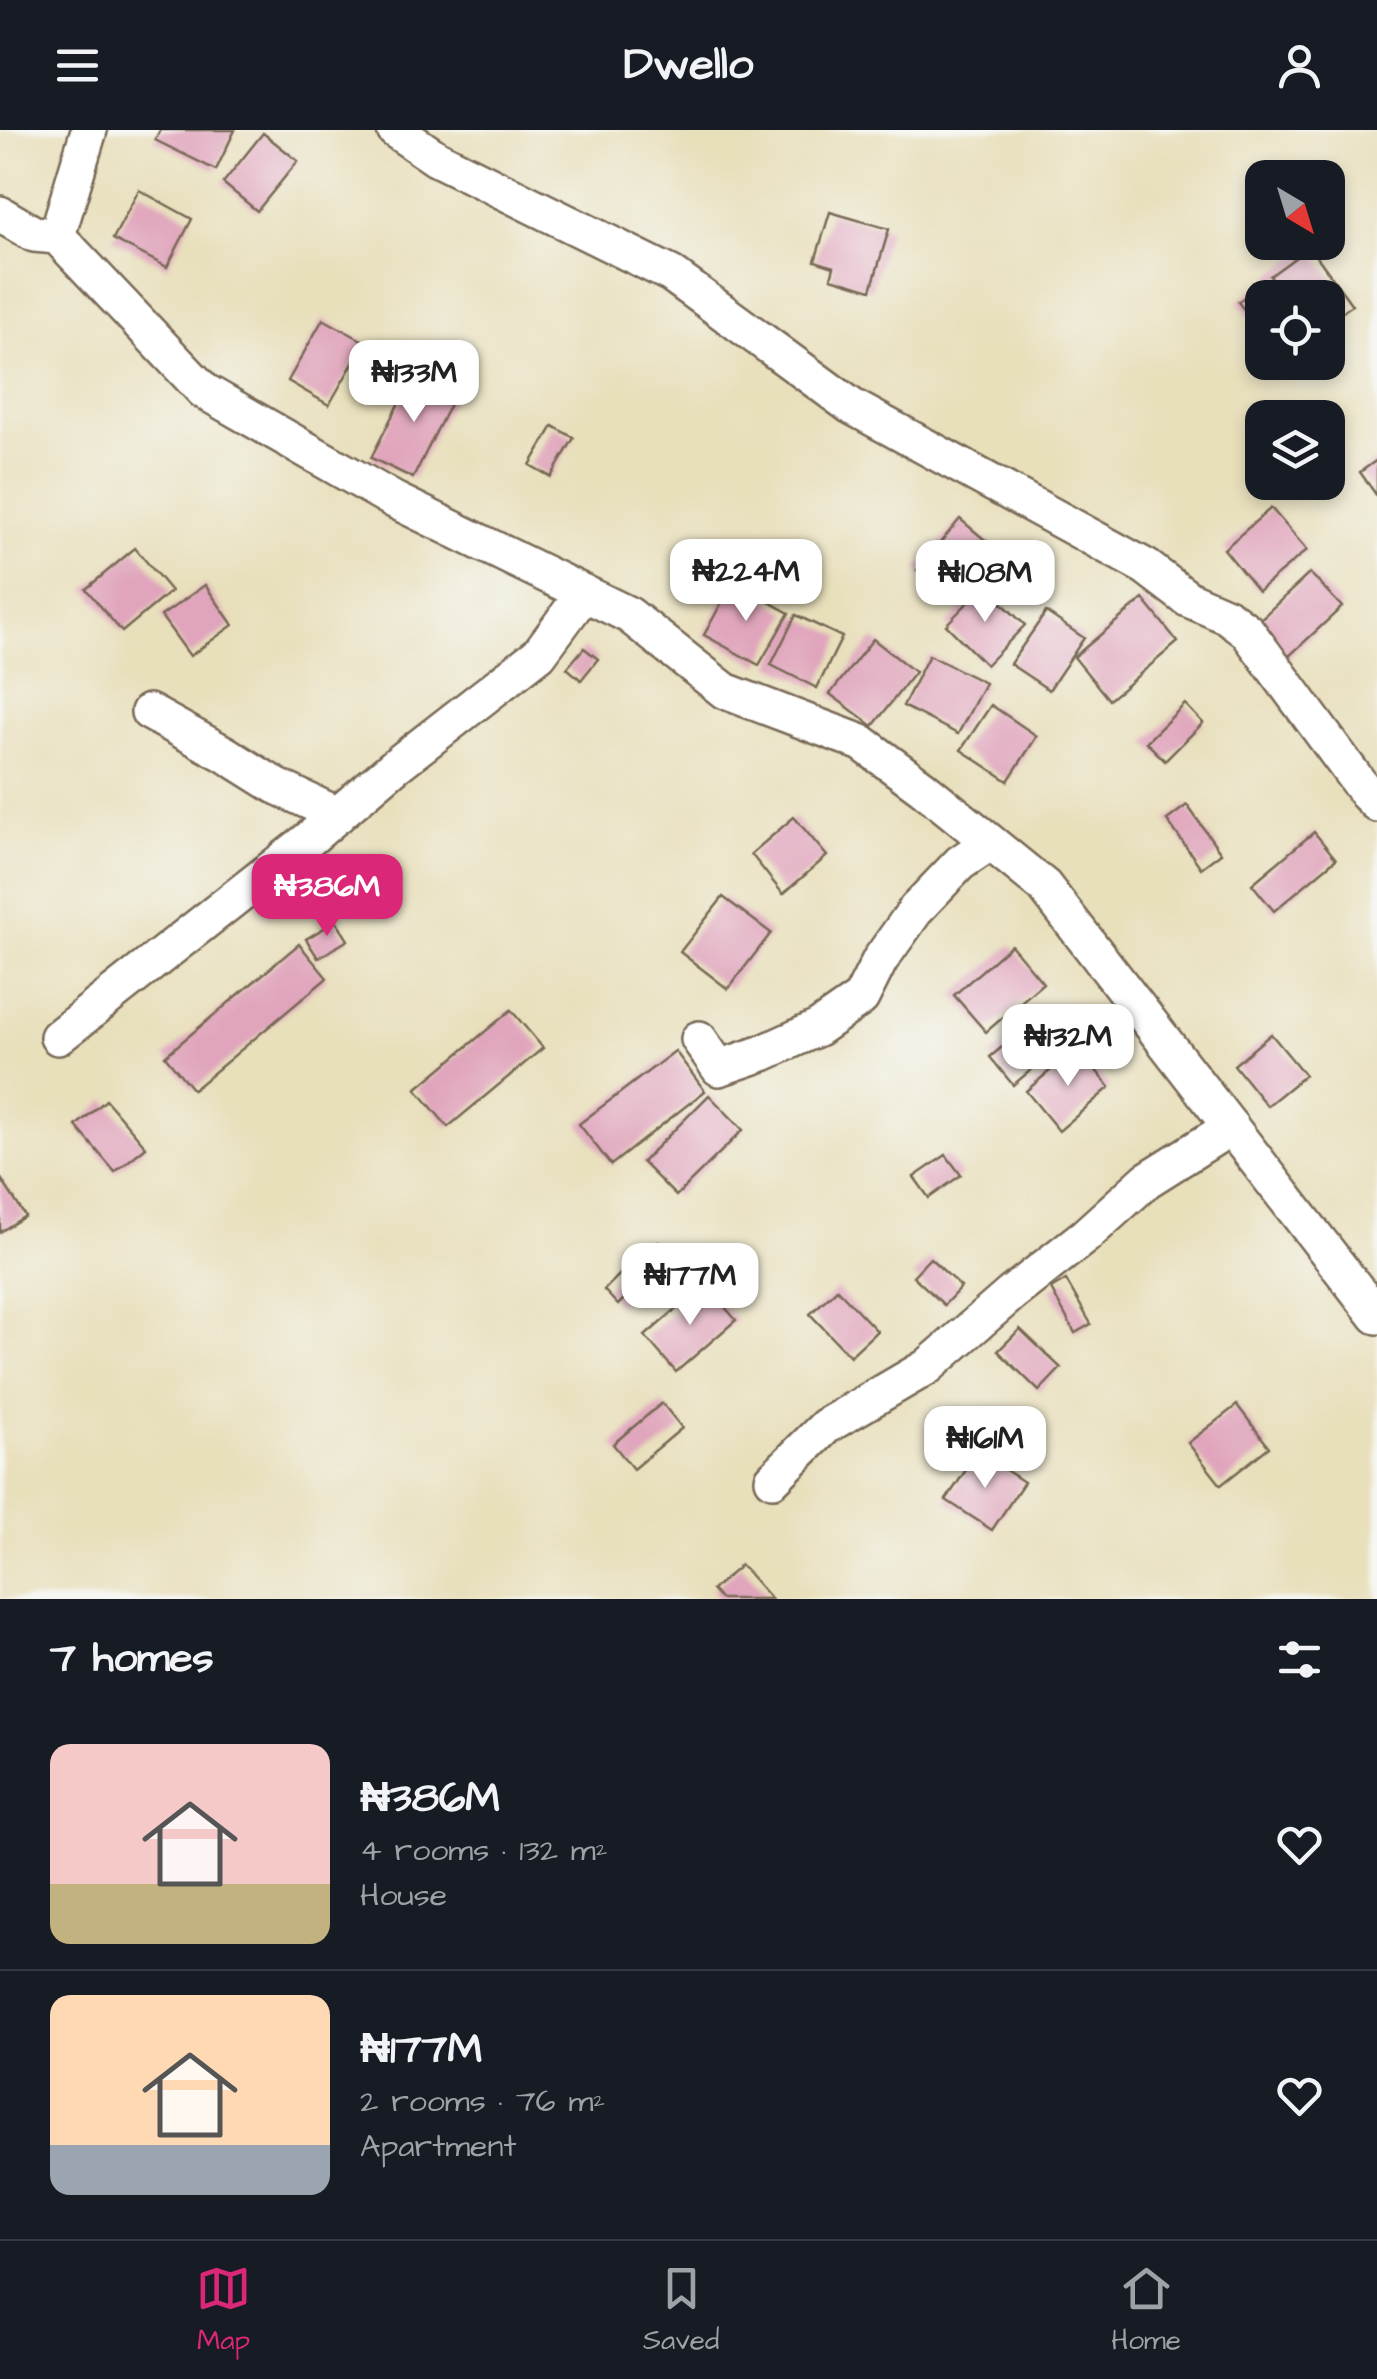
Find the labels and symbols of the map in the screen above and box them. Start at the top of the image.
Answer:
north arrow [1245,160,1345,260]
pin: ₦133M [344,340,484,425]
pin: ₦224M [676,539,816,624]
pin: ₦108M [915,540,1055,625]
pin: ₦386M [257,854,397,939]
pin: ₦132M [998,1004,1138,1089]
pin: ₦177M [620,1243,760,1328]
pin: ₦161M [915,1406,1055,1491]

